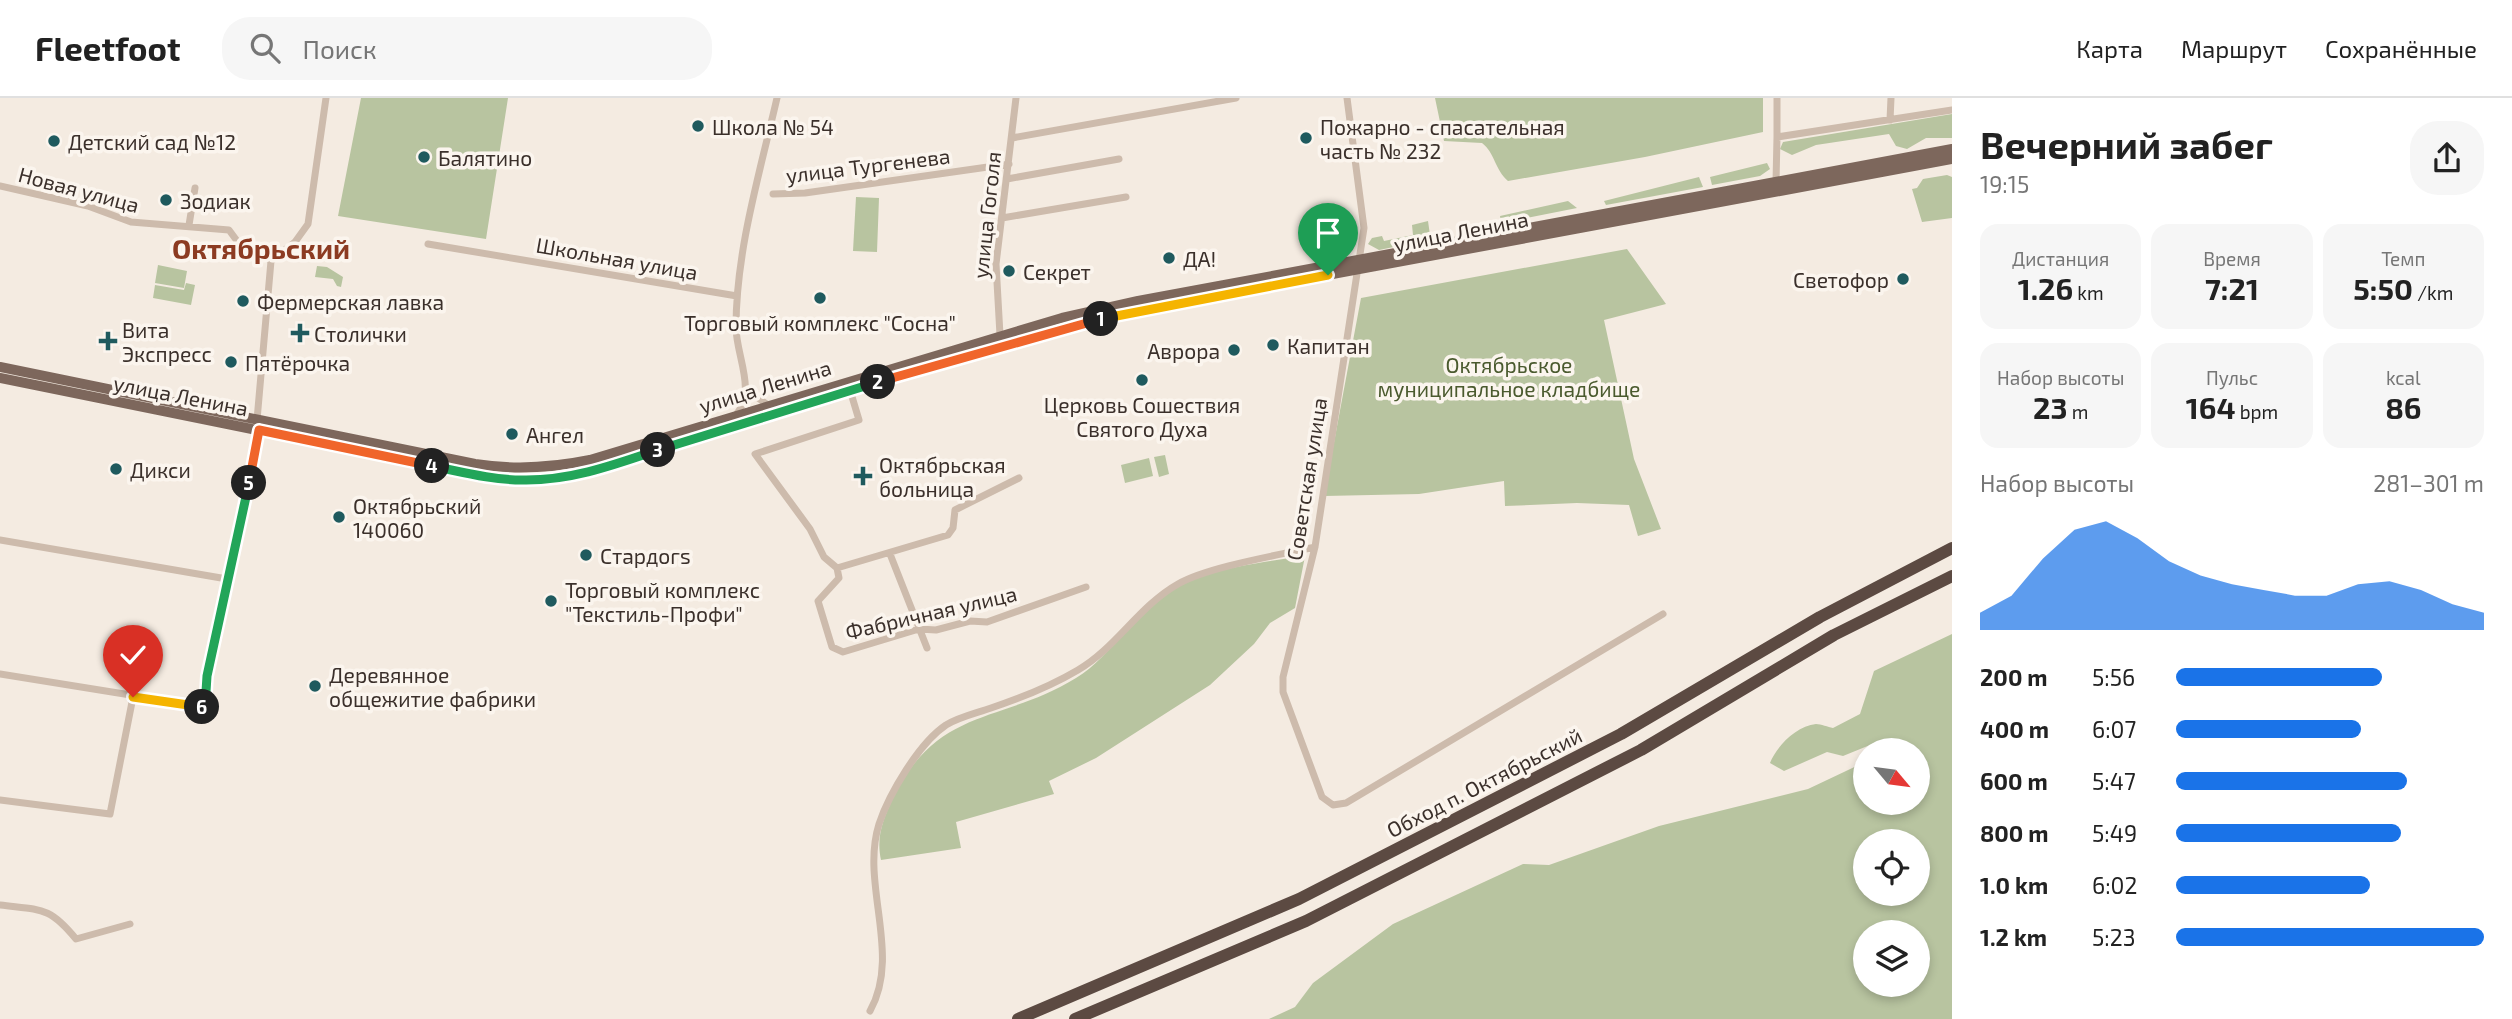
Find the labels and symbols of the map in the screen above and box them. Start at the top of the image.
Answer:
place label: Школа № 54 [712,114,834,139]
place label: Пожарно - спасательная часть № 232 [1320,114,1565,163]
marker: Школа № 54 [690,118,706,134]
place label: Детский сад №12 [68,129,236,154]
marker: Пожарно - спасательная часть № 232 [1298,130,1314,146]
marker: Детский сад №12 [46,133,62,149]
street label: улица Тургенева [785,143,952,188]
place label: Балятино [438,145,532,170]
marker: Балятино [416,149,432,165]
street label: улица Гоголя [967,150,1006,280]
street label: Новая улица [16,161,142,218]
place label: Зодиак [180,188,251,213]
marker: Зодиак [158,192,174,208]
pin [1298,203,1358,275]
street label: улица Ленина [1392,206,1531,257]
district label: Октябрьский [172,231,350,265]
street label: Школьная улица [534,231,700,286]
place label: ДА! [1183,246,1216,271]
marker: ДА! [1161,250,1177,266]
place label: Секрет [1023,259,1091,284]
marker: Секрет [1001,263,1017,279]
place label: Светофор [1793,267,1889,292]
marker: Светофор [1895,271,1911,287]
place label: Фермерская лавка [257,289,444,314]
marker: Торговый комплекс "Сосна" [812,290,828,306]
marker: Фермерская лавка [235,293,251,309]
pin: 1 [1084,302,1118,336]
place label: Торговый комплекс "Сосна" [684,310,956,335]
place label: Вита Экспресс [122,317,212,366]
place label: Столички [314,321,407,346]
marker: Столички [292,325,308,341]
marker: Вита Экспресс [100,333,116,349]
place label: Капитан [1287,333,1370,358]
marker: Капитан [1265,337,1281,353]
place label: Аврора [1147,338,1220,363]
marker: Аврора [1226,342,1242,358]
place label: Пятёрочка [245,350,350,375]
park label: Октябрьское муниципальное кладбище [1378,352,1640,402]
marker: Пятёрочка [223,354,239,370]
street label: улица Ленина [696,354,834,419]
pin: 2 [860,364,896,400]
street label: улица Ленина [111,370,250,421]
marker: Церковь Сошествия Святого Духа [1134,372,1150,388]
place label: Церковь Сошествия Святого Духа [1044,392,1240,442]
street label: Советская улица [1281,396,1332,562]
place label: Ангел [526,422,584,447]
marker: Ангел [504,426,520,442]
pin: 3 [640,432,676,468]
pin: 4 [414,448,450,484]
place label: Октябрьская больница [879,452,1006,501]
place label: Дикси [130,457,191,482]
marker: Дикси [108,461,124,477]
pin: 5 [232,466,266,500]
marker: Октябрьская больница [853,466,873,486]
place label: Октябрьский 140060 [353,493,481,542]
marker: Октябрьский 140060 [331,509,347,525]
place label: Стардогs [600,543,691,568]
marker: Стардогs [578,547,594,563]
place label: Торговый комплекс "Текстиль-Профи" [565,577,760,626]
street label: Фабричная улица [843,580,1019,645]
marker: Торговый комплекс "Текстиль-Профи" [543,593,559,609]
pin [103,625,163,697]
place label: Деревянное общежитие фабрики [329,662,536,711]
marker: Деревянное общежитие фабрики [307,678,323,694]
pin: 6 [184,690,220,724]
street label: Обход п. Октябрьский [1382,722,1586,842]
north arrow [1853,738,1930,816]

